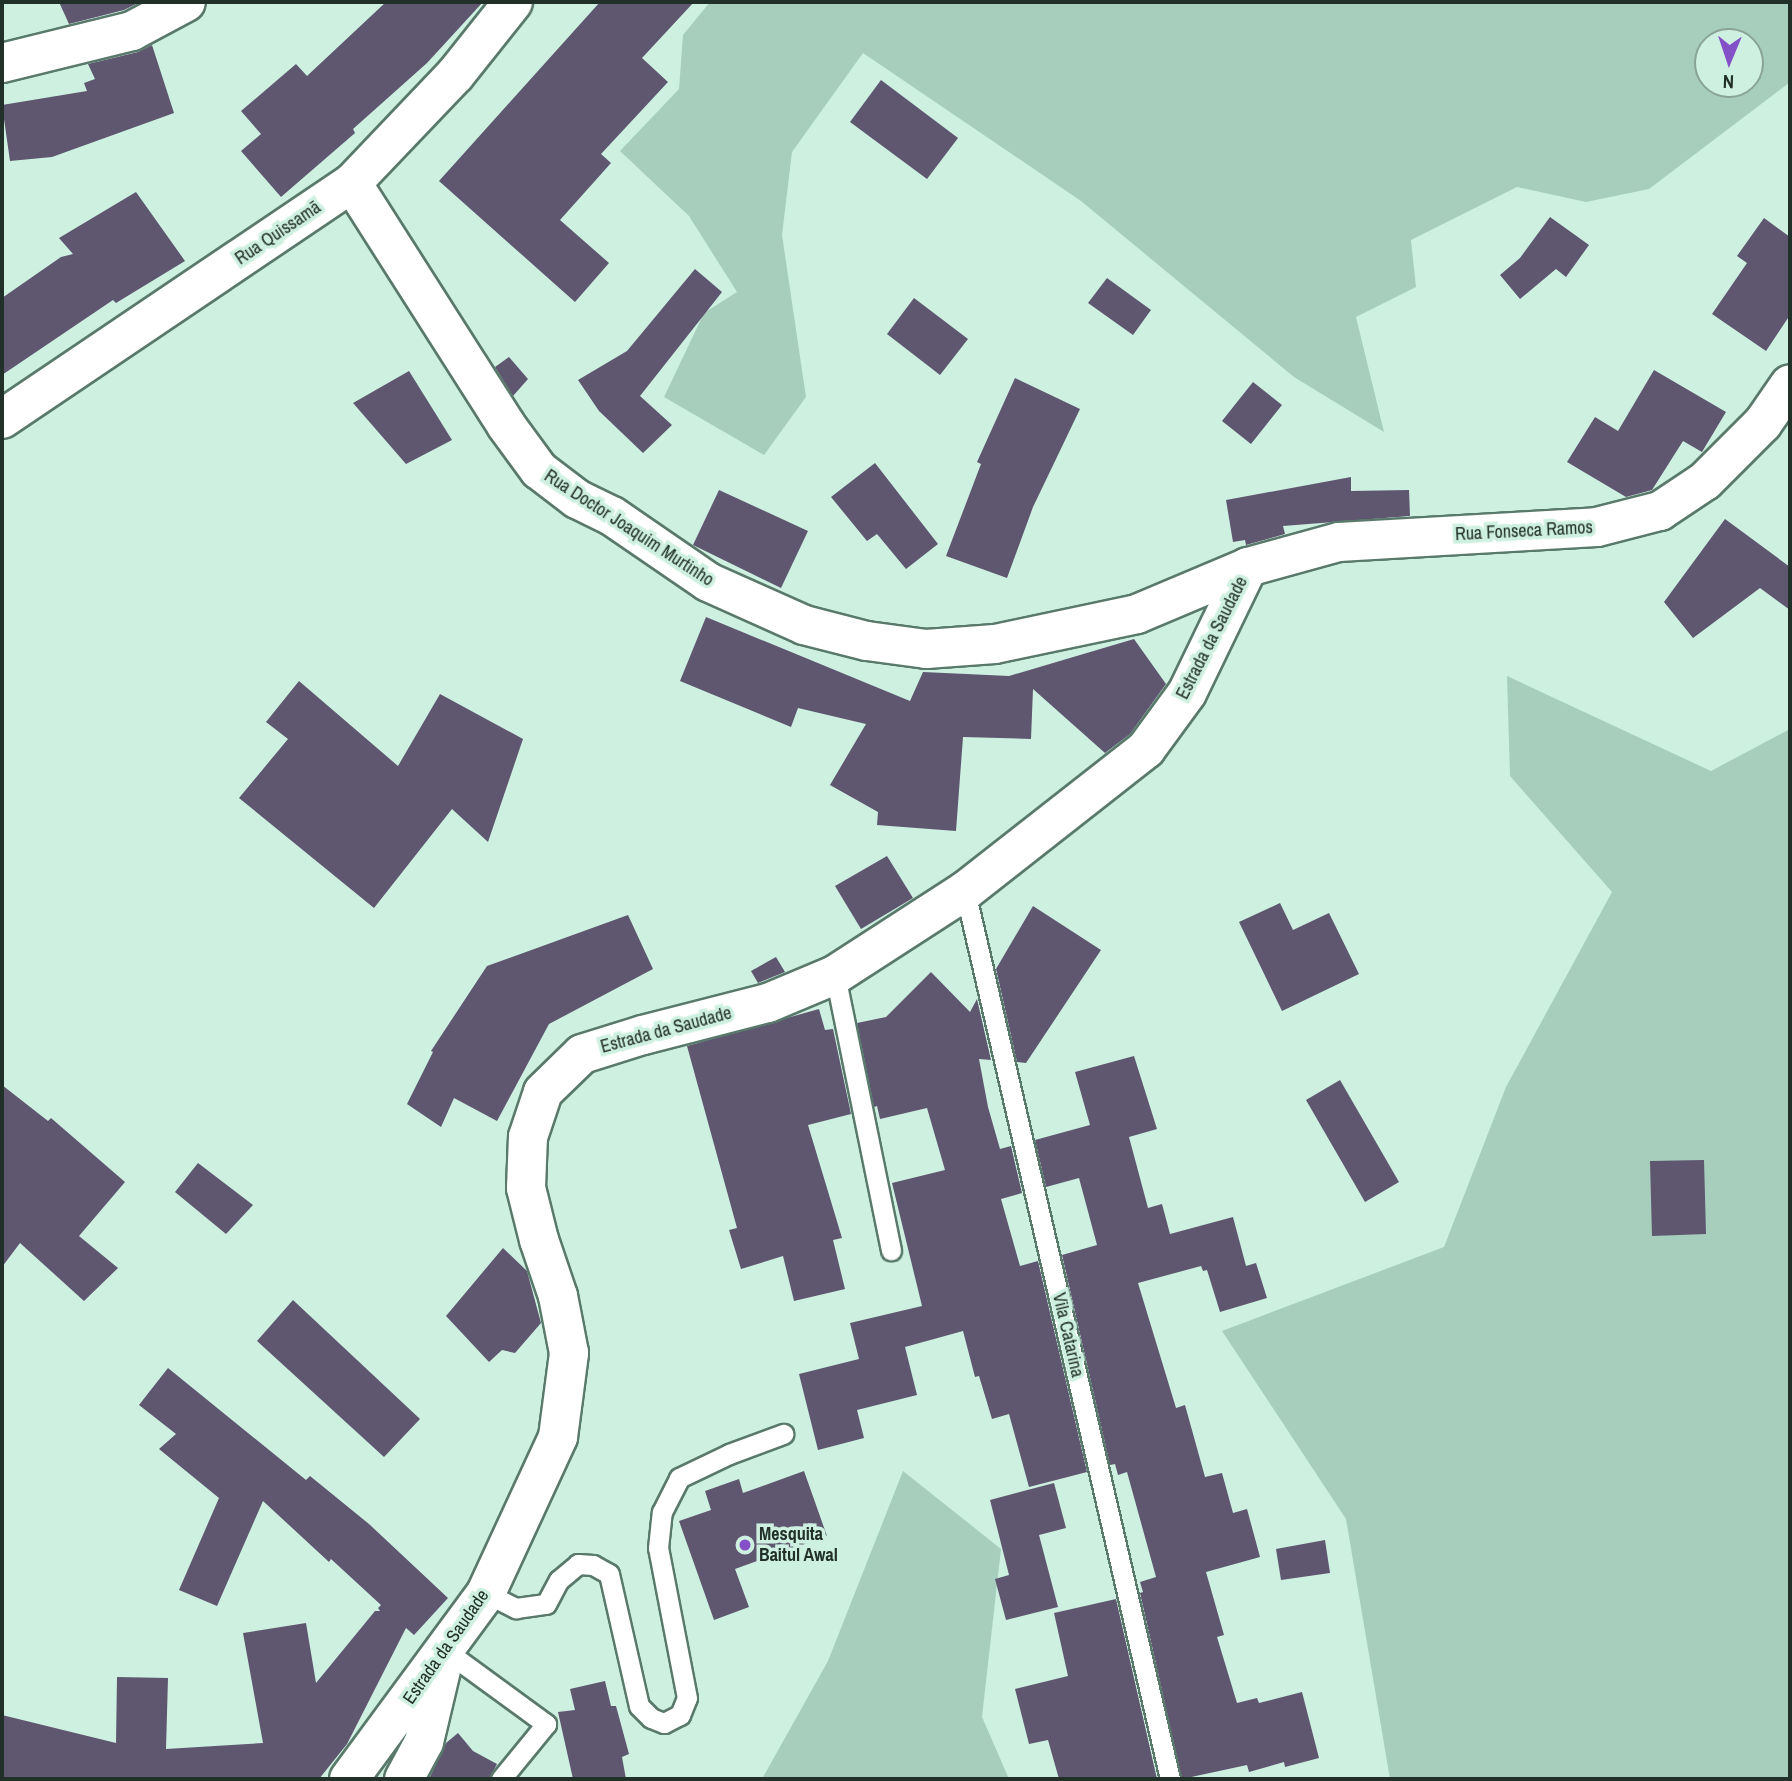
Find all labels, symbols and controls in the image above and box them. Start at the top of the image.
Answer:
north arrow [1694,28,1764,98]
text: N [1722,69,1734,95]
street label: Rua Quissamã [231,197,325,269]
street label: Rua Doctor Joaquim Murtinho [540,465,718,591]
street label: Rua Fonseca Ramos [1455,517,1593,545]
street label: Estrada da Saudade [1172,573,1252,703]
street label: Estrada da Saudade [598,1002,734,1058]
street label: Vila Catarina [1048,1291,1088,1379]
place label: Mesquita Baitul Awal [759,1524,838,1566]
marker: Mesquita Baitul Awal [737,1537,753,1553]
street label: Estrada da Saudade [399,1586,493,1708]

